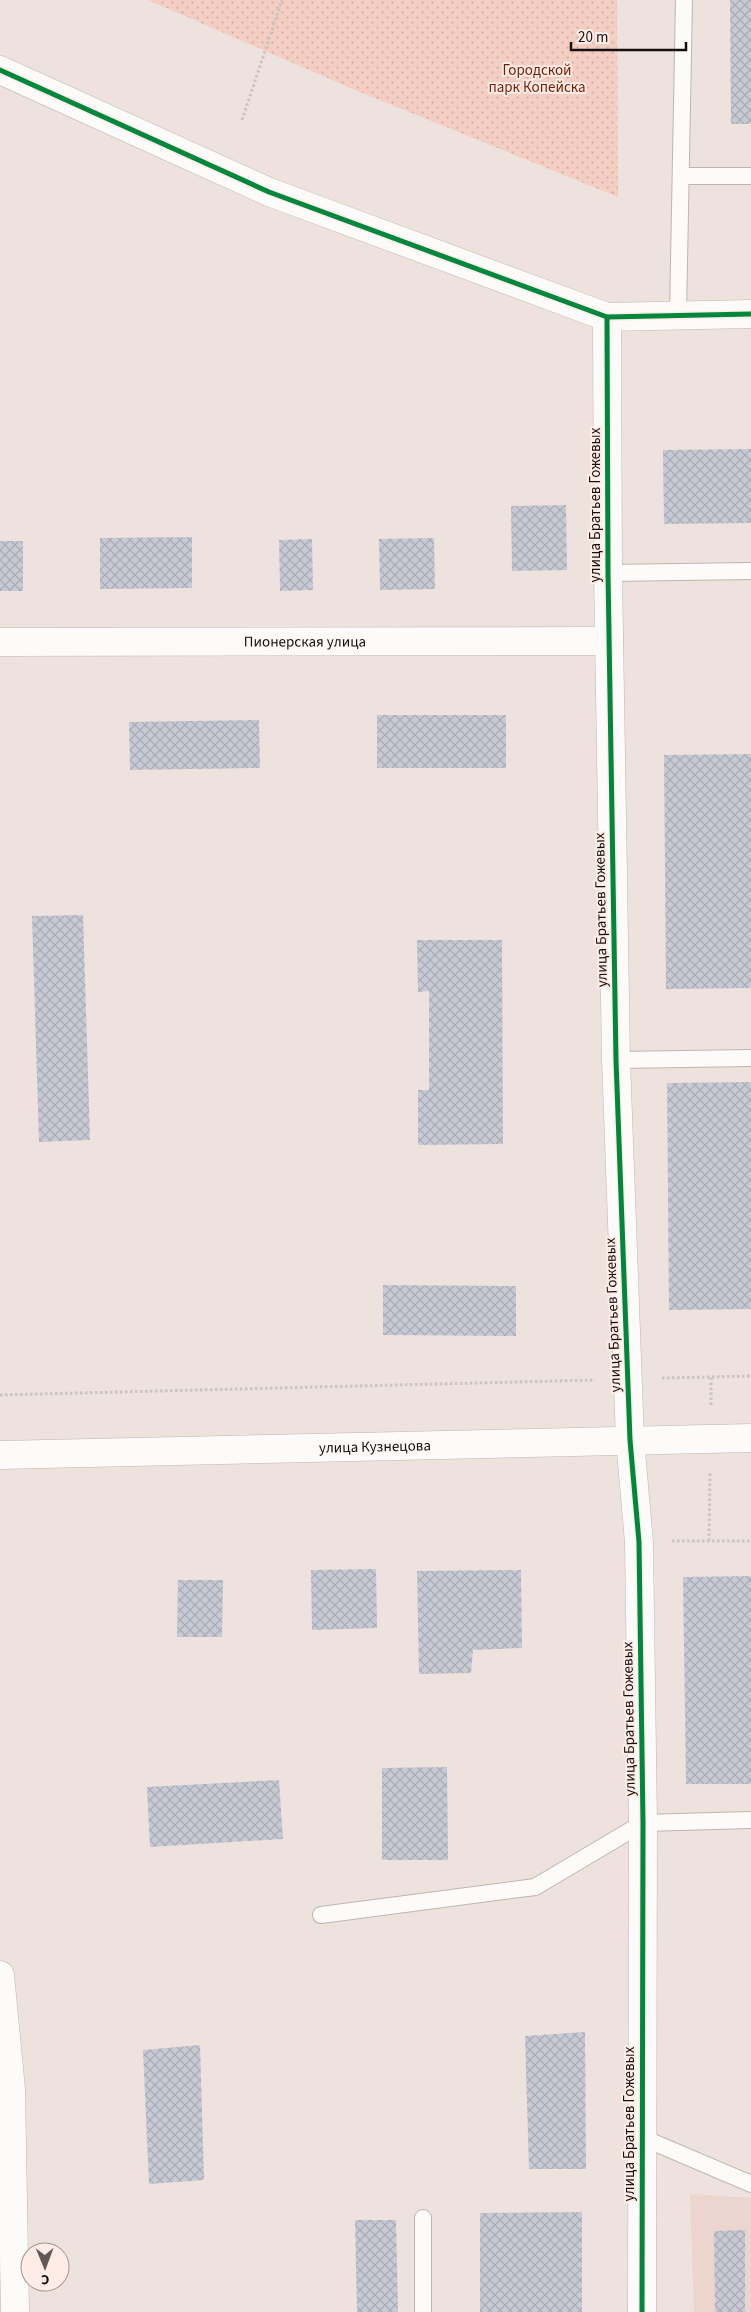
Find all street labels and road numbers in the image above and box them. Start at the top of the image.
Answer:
street label: улица Братьев Гожевых [585,427,606,582]
street label: Пионерская улица [244,631,366,652]
street label: улица Братьев Гожевых [589,832,613,988]
street label: улица Братьев Гожевых [600,1237,626,1393]
street label: улица Кузнецова [319,1435,431,1458]
street label: улица Братьев Гожевых [617,1641,641,1797]
street label: улица Братьев Гожевых [619,2046,640,2201]

